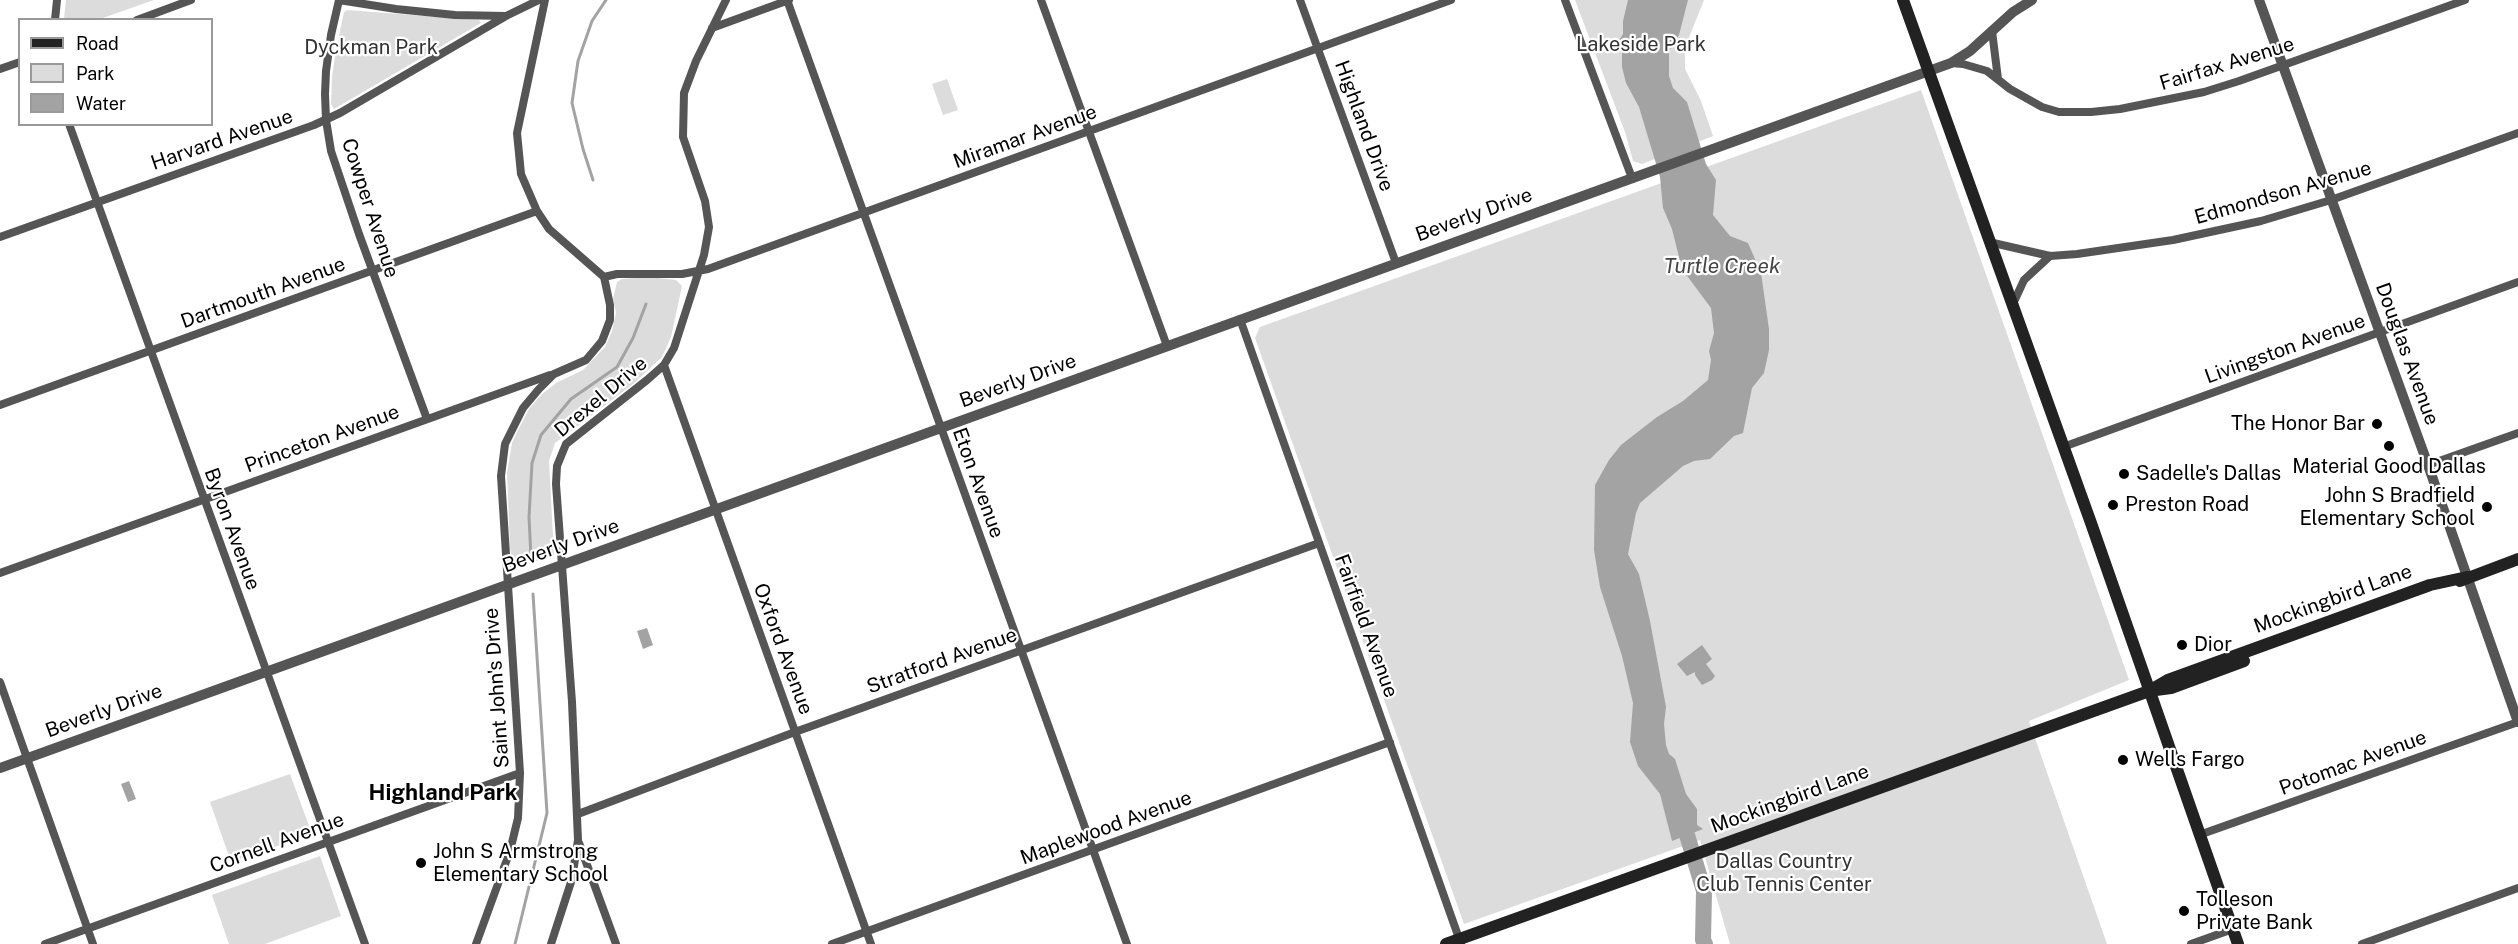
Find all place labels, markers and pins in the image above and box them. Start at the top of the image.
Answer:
place label: The Honor Bar [2231,412,2365,436]
marker: The Honor Bar [2370,417,2384,431]
marker: Material Good Dallas [2382,439,2396,453]
place label: Material Good Dallas [2292,455,2486,479]
place label: Sadelle's Dallas [2136,462,2281,486]
marker: Sadelle's Dallas [2117,467,2131,481]
place label: John S Bradfield Elementary School [2299,484,2475,531]
place label: Preston Road [2125,493,2249,517]
marker: Preston Road [2106,498,2120,512]
marker: John S Bradfield Elementary School [2480,500,2494,514]
place label: Dior [2194,633,2232,657]
marker: Dior [2175,638,2189,652]
place label: Wells Fargo [2135,748,2245,772]
marker: Wells Fargo [2116,753,2130,767]
place label: John S Armstrong Elementary School [433,840,609,887]
marker: John S Armstrong Elementary School [414,856,428,870]
place label: Tolleson Private Bank [2196,888,2313,935]
marker: Tolleson Private Bank [2177,904,2191,918]

